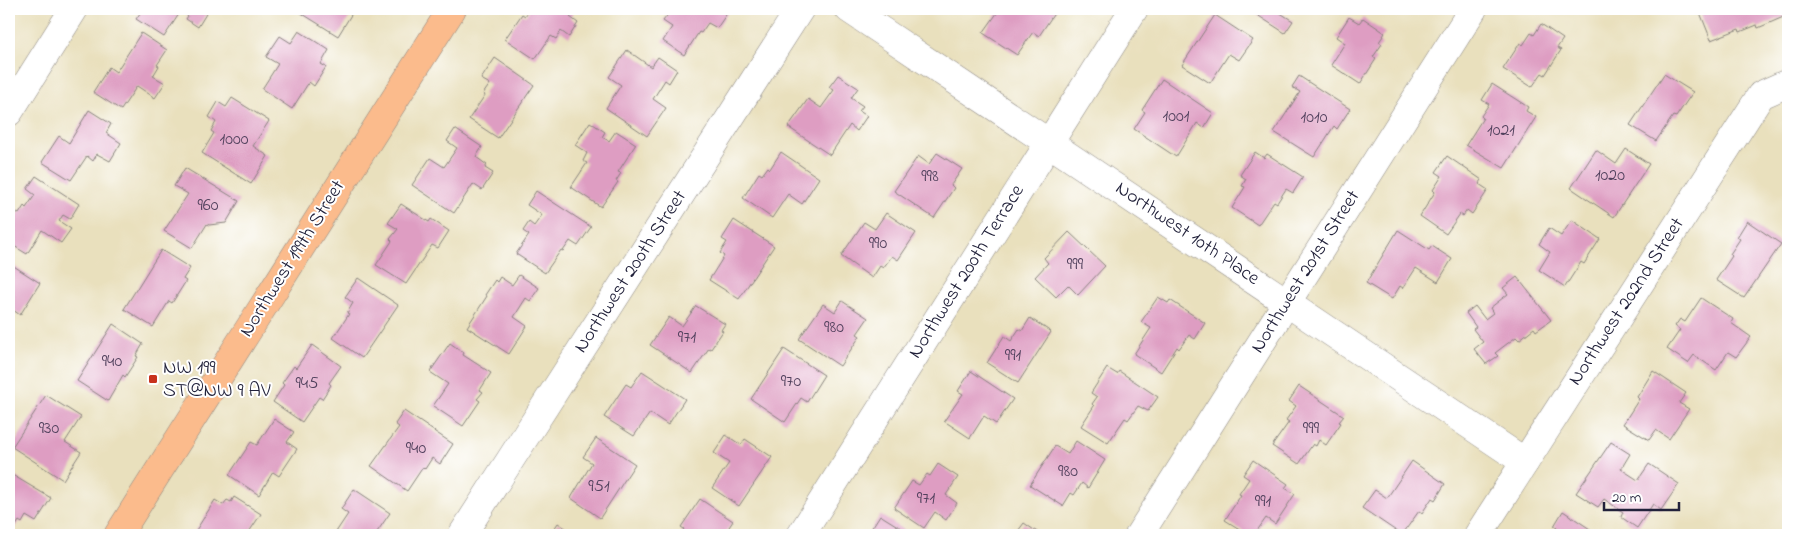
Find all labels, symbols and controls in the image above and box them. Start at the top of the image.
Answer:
house number: 1001 [1163,104,1190,130]
house number: 1010 [1301,105,1328,131]
house number: 1021 [1487,118,1515,144]
house number: 1000 [219,127,249,153]
house number: 1020 [1595,163,1625,189]
house number: 998 [921,164,939,190]
street label: Northwest 199th Street [233,175,353,343]
street label: Northwest 10th Place [1109,175,1265,293]
street label: Northwest 200th Terrace [902,179,1032,365]
street label: Northwest 200th Street [567,185,695,359]
street label: Northwest 201st Street [1244,185,1368,359]
house number: 960 [197,193,219,219]
street label: Northwest 202nd Street [1562,212,1693,392]
house number: 990 [869,231,888,257]
house number: 999 [1067,252,1084,278]
house number: 980 [824,315,844,341]
house number: 971 [678,325,697,351]
house number: 991 [1005,343,1022,369]
house number: 940 [102,349,123,375]
place label: NW 199 ST@NW 9 AV [163,354,271,406]
house number: 970 [781,369,802,395]
house number: 945 [295,371,319,397]
marker: NW 199 ST@NW 9 AV [147,373,159,385]
house number: 930 [39,416,60,442]
house number: 999 [1303,416,1320,442]
house number: 940 [406,436,427,462]
house number: 980 [1058,459,1078,485]
house number: 951 [588,474,610,500]
scale bar [1604,479,1680,511]
house number: 971 [917,486,936,512]
text: 20 m [1612,487,1642,509]
house number: 991 [1255,489,1272,515]

